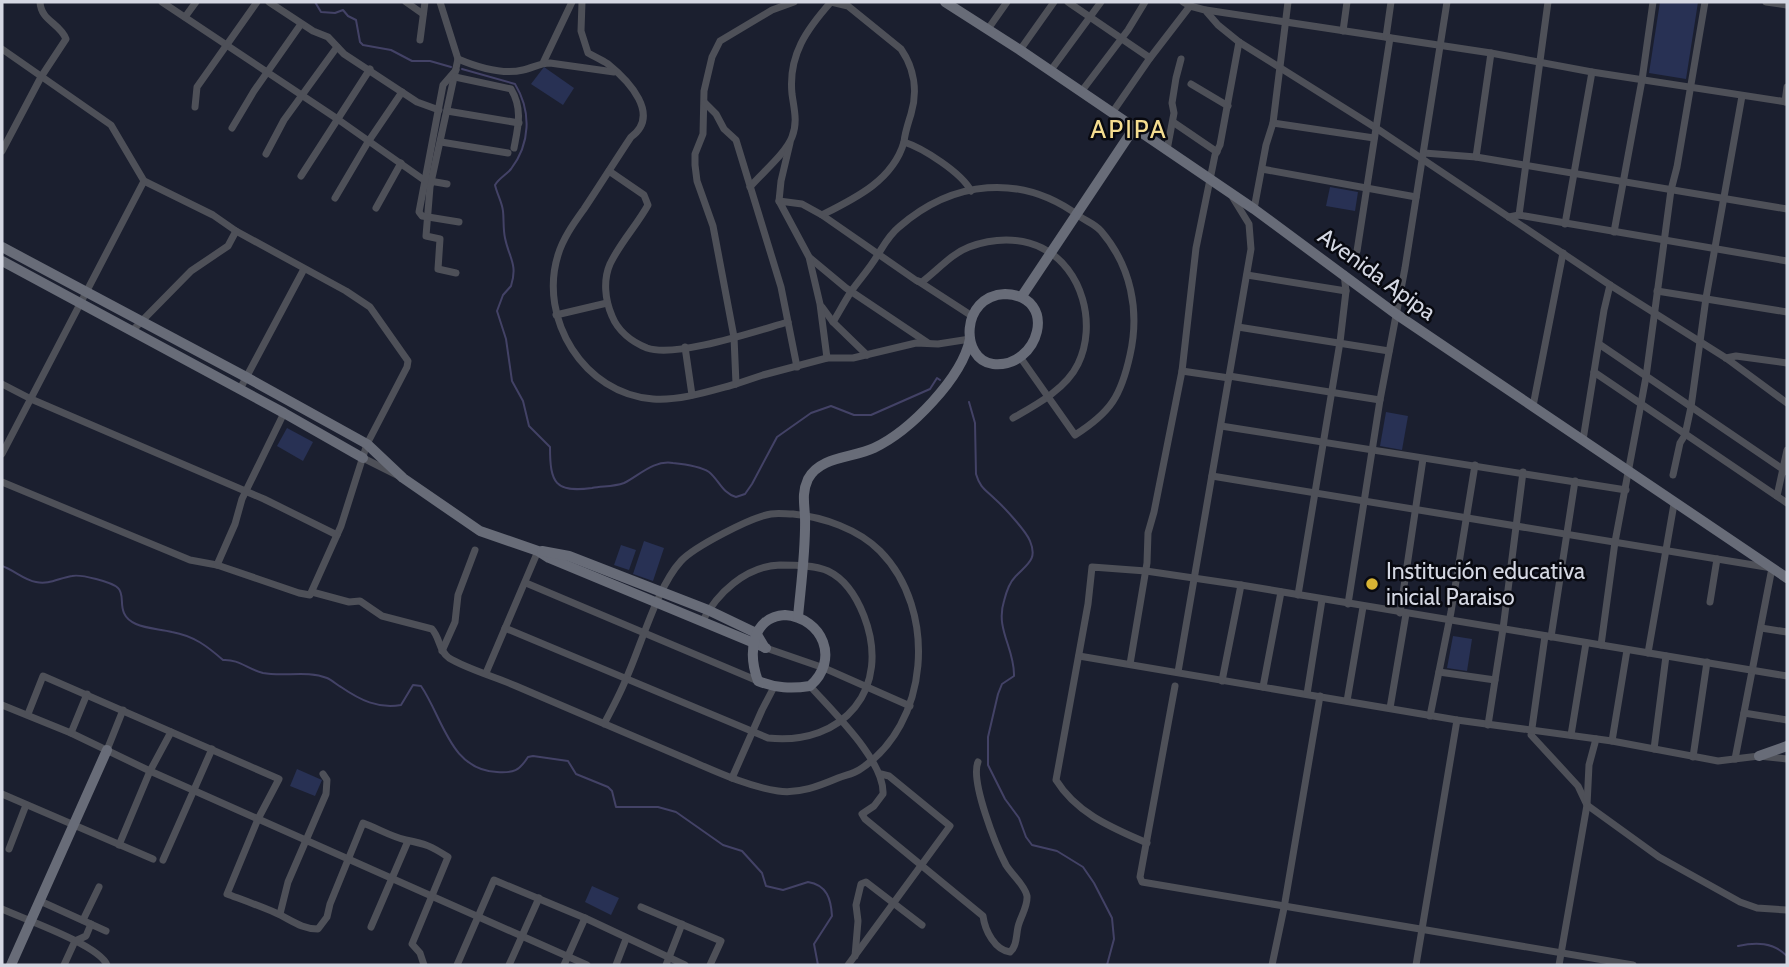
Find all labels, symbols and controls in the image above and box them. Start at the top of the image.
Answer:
district label: APIPA [1090,113,1168,145]
street label: Avenida Apipa [1313,222,1441,326]
place label: Institución educativa inicial Paraiso [1386,557,1585,611]
marker: Institución educativa inicial Paraiso [1364,576,1380,592]

